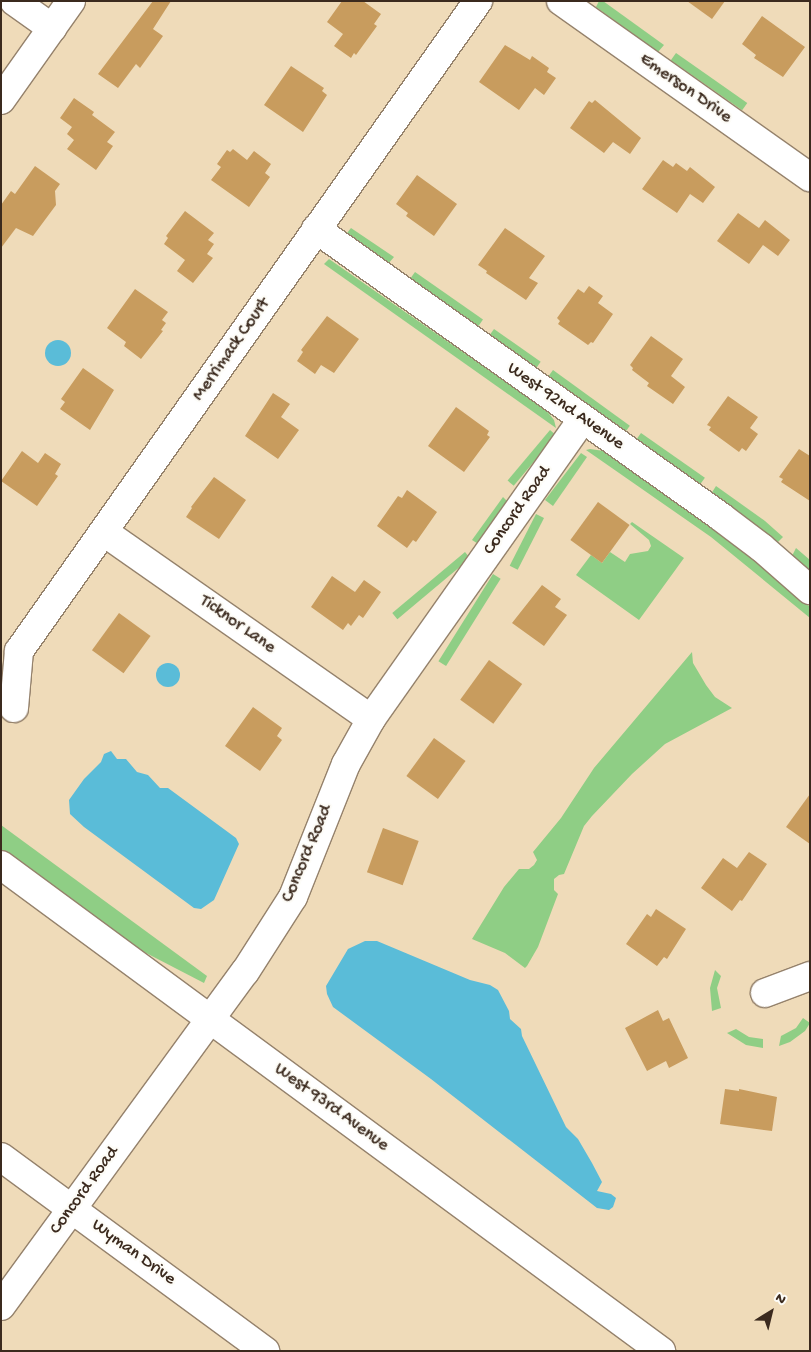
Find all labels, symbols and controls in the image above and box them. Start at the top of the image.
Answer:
street label: Emerson Drive [635,49,735,129]
street label: Merrimack Court [188,294,276,406]
street label: West 92nd Avenue [502,359,628,455]
street label: Concord Road [479,462,557,560]
street label: Ticknor Lane [195,591,279,659]
street label: Concord Road [278,802,338,906]
street label: West 93rd Avenue [269,1059,393,1157]
street label: Concord Road [46,1143,124,1239]
street label: Wyman Drive [87,1215,179,1291]
north arrow [746,1287,796,1337]
text: N [771,1290,789,1309]

